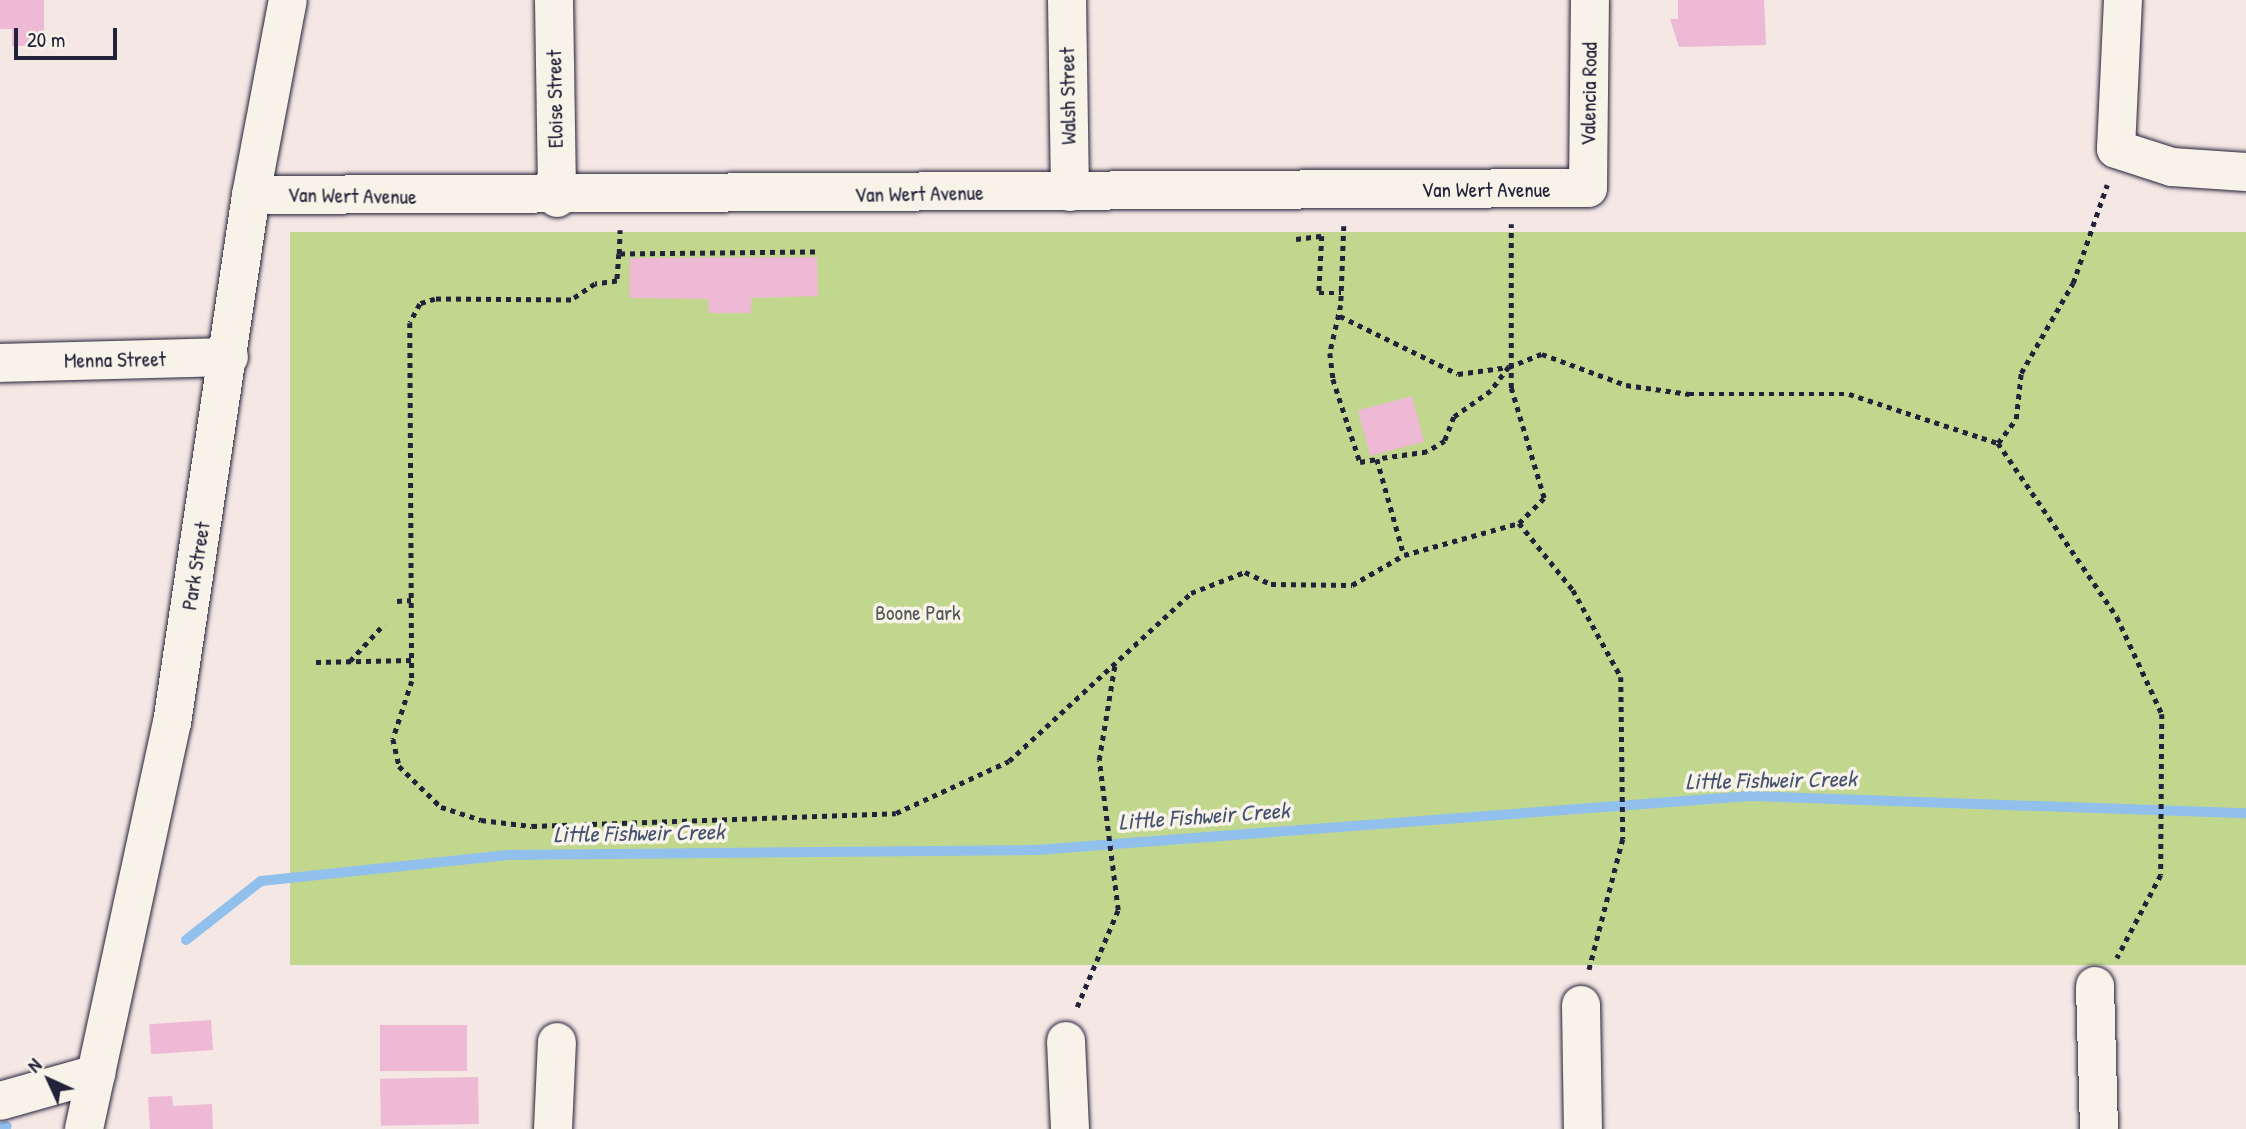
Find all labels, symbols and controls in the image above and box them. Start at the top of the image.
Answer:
scale bar [18,14,121,58]
text: 20 m [27,25,65,54]
street label: Valencia Road [1575,42,1603,146]
street label: Walsh Street [1055,47,1081,145]
street label: Eloise Street [542,50,568,148]
street label: Van Wert Avenue [1421,177,1551,203]
street label: Van Wert Avenue [854,180,984,208]
street label: Van Wert Avenue [287,182,417,210]
street label: Menna Street [64,347,166,373]
street label: Park Street [177,520,215,612]
park label: Boone Park [875,600,961,626]
water label: Little Fishweir Creek [1685,765,1857,795]
water label: Little Fishweir Creek [1118,796,1290,836]
water label: Little Fishweir Creek [553,818,725,848]
north arrow [14,1045,84,1115]
text: N [21,1052,47,1078]

